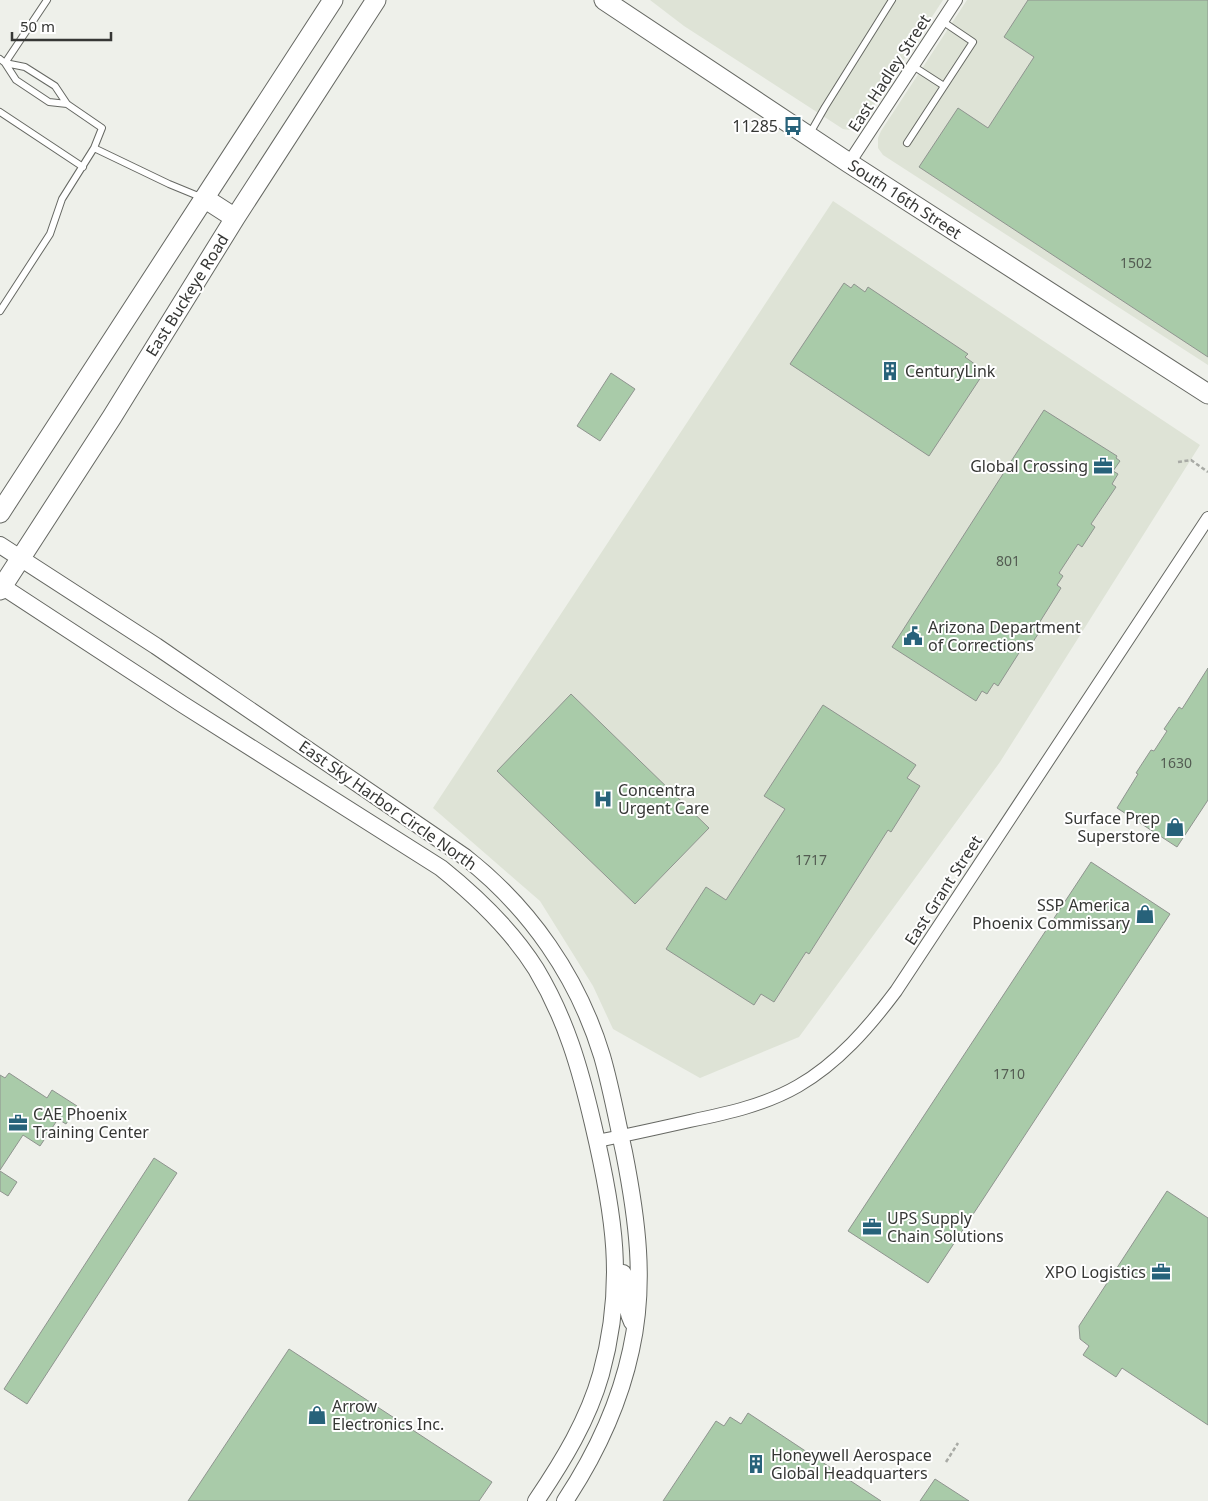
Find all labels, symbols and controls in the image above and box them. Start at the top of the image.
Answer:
scale bar [12,10,111,42]
street label: East Hadley Street [843,10,935,136]
text: 50 m [20,16,55,36]
place label: 11285 [732,115,778,137]
bus stop icon: 11285 [782,115,804,137]
street label: South 16th Street [844,154,966,244]
street label: East Buckeye Road [140,230,234,360]
house number: 1502 [1120,253,1152,272]
building icon: CenturyLink [879,360,901,382]
place label: CenturyLink [905,360,996,382]
place label: Global Crossing [970,455,1088,477]
office icon: Global Crossing [1092,455,1114,477]
house number: 801 [996,551,1020,570]
place label: Arizona Department of Corrections [928,616,1081,656]
public building icon: Arizona Department of Corrections [902,625,924,647]
street label: East Sky Harbor Circle North [295,735,481,875]
house number: 1630 [1160,753,1192,772]
place label: Concentra Urgent Care [618,779,709,819]
hospital icon: Concentra Urgent Care [592,788,614,810]
place label: Surface Prep Superstore [1065,807,1160,847]
shop icon: Surface Prep Superstore [1164,816,1186,838]
street label: East Grant Street [899,831,987,949]
house number: 1717 [795,850,827,869]
place label: SSP America Phoenix Commissary [972,894,1131,934]
shop icon: SSP America Phoenix Commissary [1134,903,1156,925]
house number: 1710 [993,1064,1025,1083]
place label: CAE Phoenix Training Center [33,1103,149,1143]
office icon: CAE Phoenix Training Center [7,1112,29,1134]
place label: UPS Supply Chain Solutions [887,1207,1004,1247]
office icon: UPS Supply Chain Solutions [861,1216,883,1238]
place label: XPO Logistics [1045,1261,1146,1283]
office icon: XPO Logistics [1150,1261,1172,1283]
place label: Arrow Electronics Inc. [332,1395,444,1435]
shop icon: Arrow Electronics Inc. [306,1404,328,1426]
place label: Honeywell Aerospace Global Headquarters [771,1444,932,1484]
building icon: Honeywell Aerospace Global Headquarters [745,1453,767,1475]

